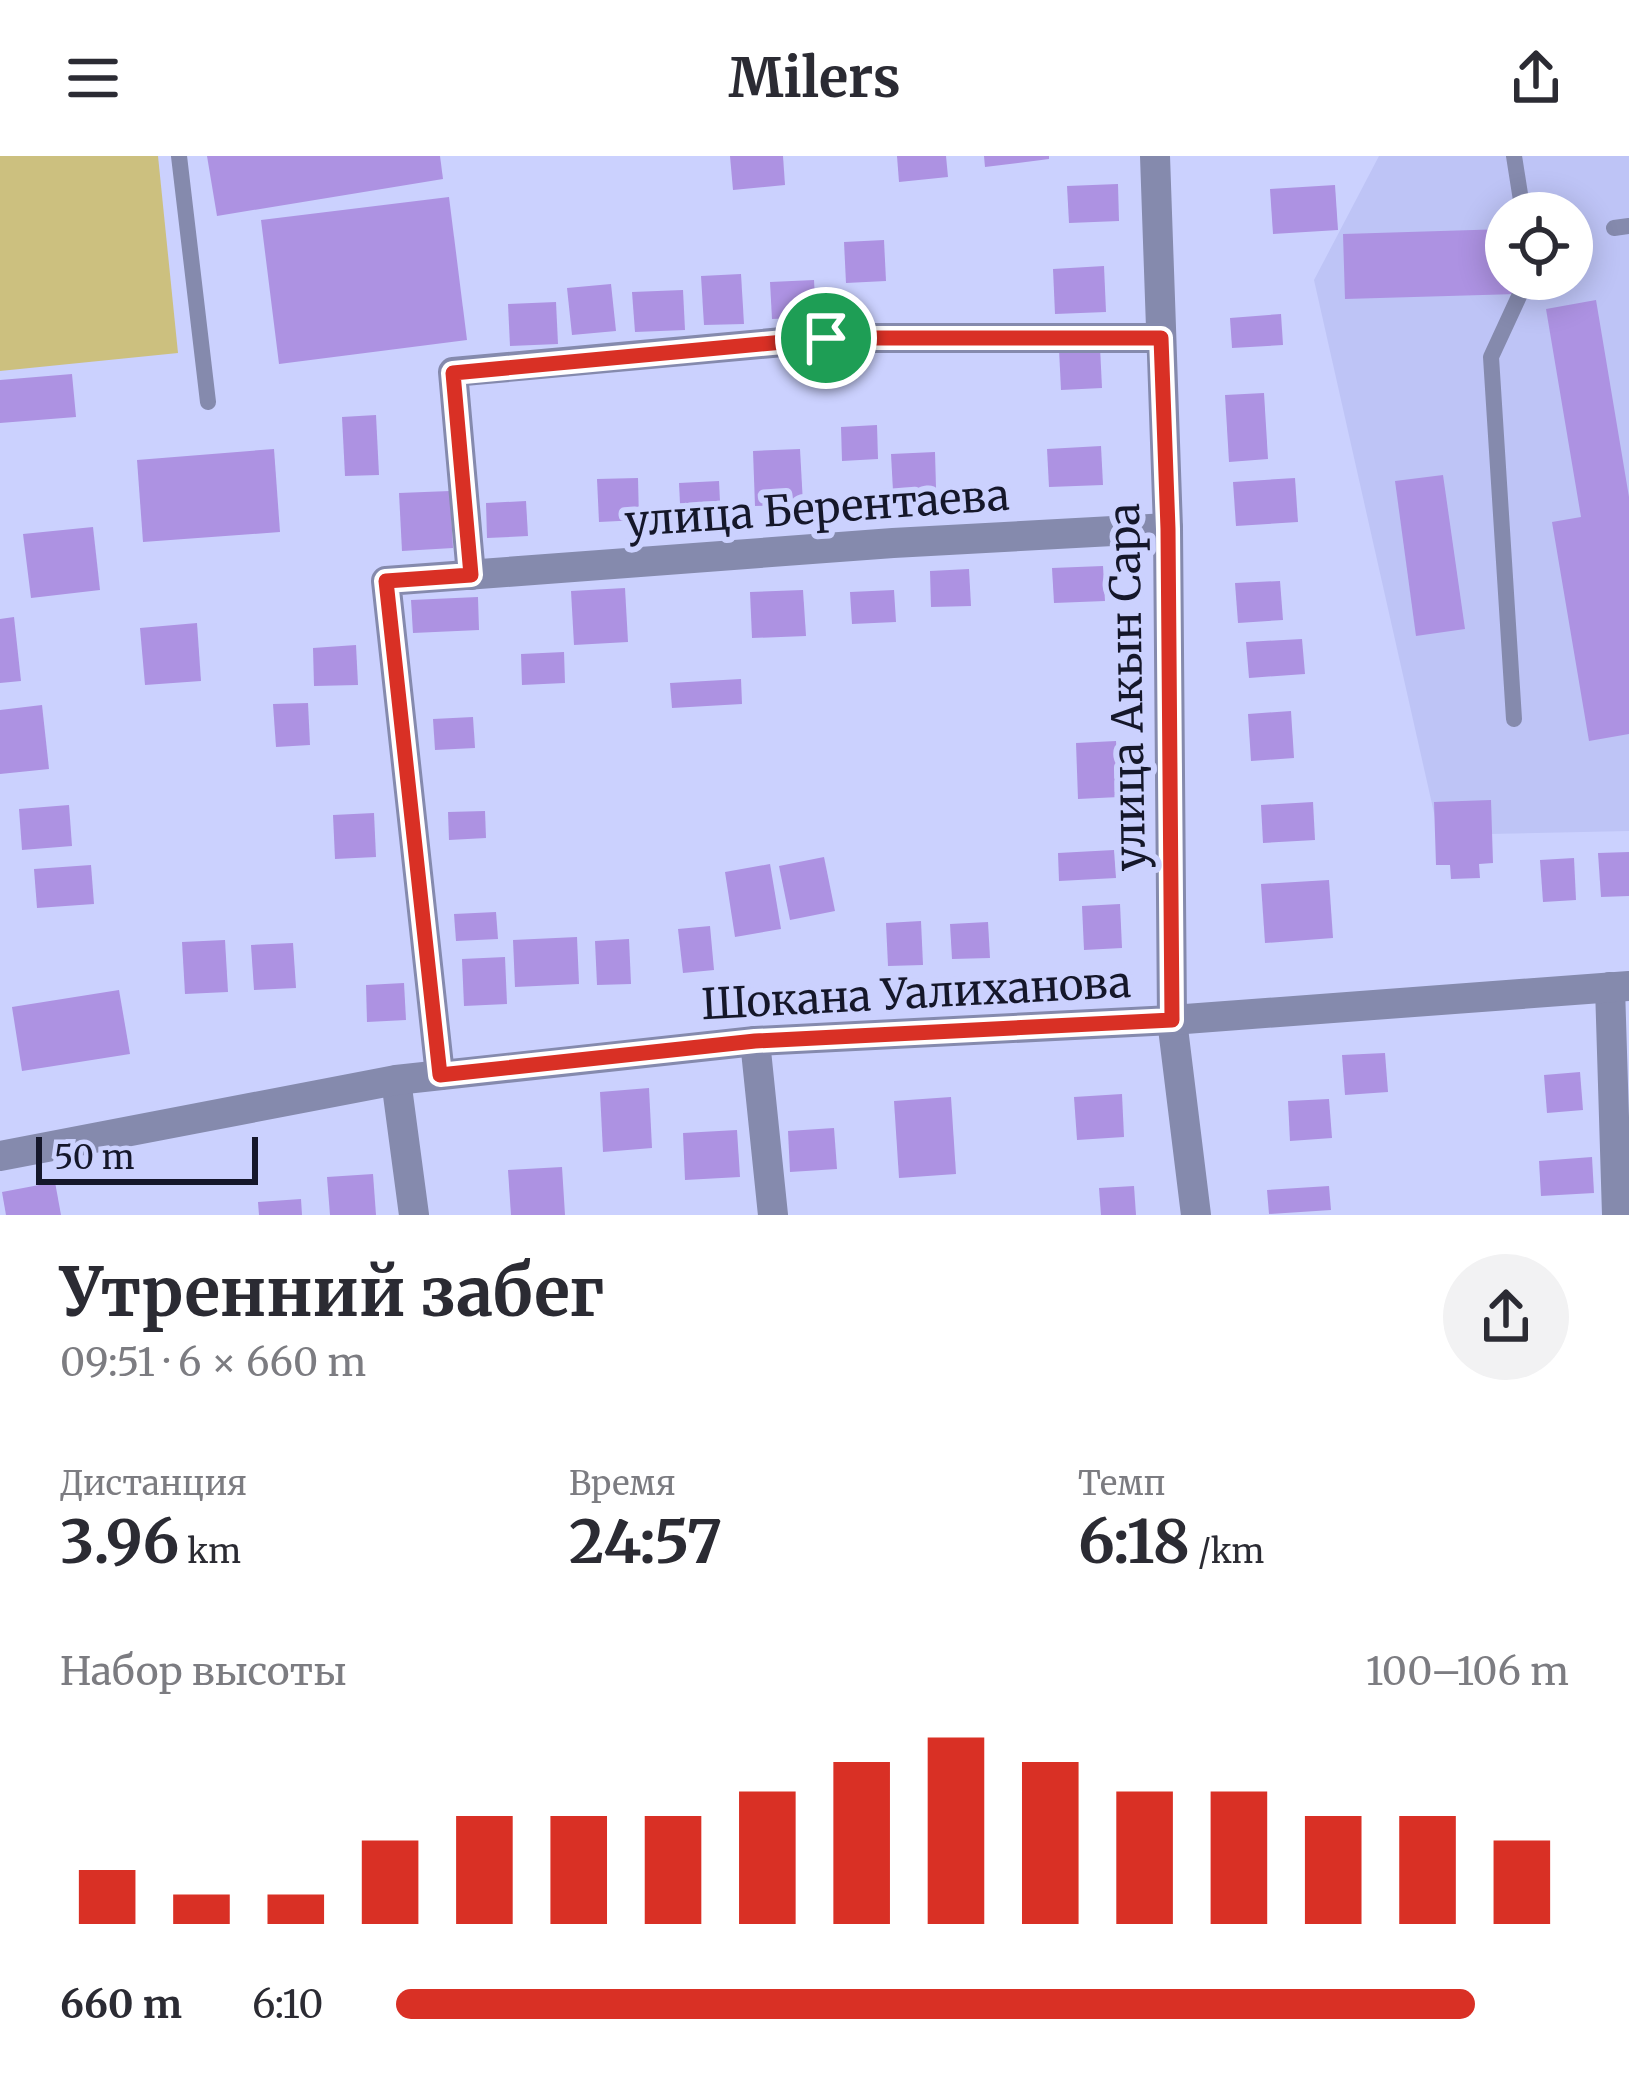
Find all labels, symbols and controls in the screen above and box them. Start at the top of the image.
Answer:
text: Milers [728,44,901,112]
icon: menu [60,45,126,111]
icon: share [1503,45,1569,111]
map controls [1485,192,1593,300]
button: locate [1485,192,1593,300]
pin [775,287,877,389]
icon: arrive [793,305,859,371]
street label: улица Берентаева [623,469,1011,547]
street label: улица Акын Сара [1098,502,1156,872]
street label: Шокана Уалиханова [700,956,1132,1030]
scale bar [36,1131,258,1184]
text: 50 m [54,1137,135,1178]
text: Утренний забег [60,1251,604,1334]
button: share [1443,1254,1569,1380]
text: 09:51 · 6 × 660 m [60,1338,366,1387]
text: Дистанция [60,1463,247,1504]
text: Время [569,1463,676,1504]
text: Темп [1078,1463,1166,1504]
text: 3.96 [60,1504,179,1579]
text: 24:57 [569,1504,722,1579]
text: 6:18 [1078,1504,1190,1579]
text: km [179,1531,241,1572]
text: /km [1190,1531,1264,1572]
text: Набор высоты [60,1647,347,1696]
text: 100–106 m [1366,1647,1569,1696]
text: 660 m [60,1980,182,2029]
text: 6:10 [252,1980,323,2029]

